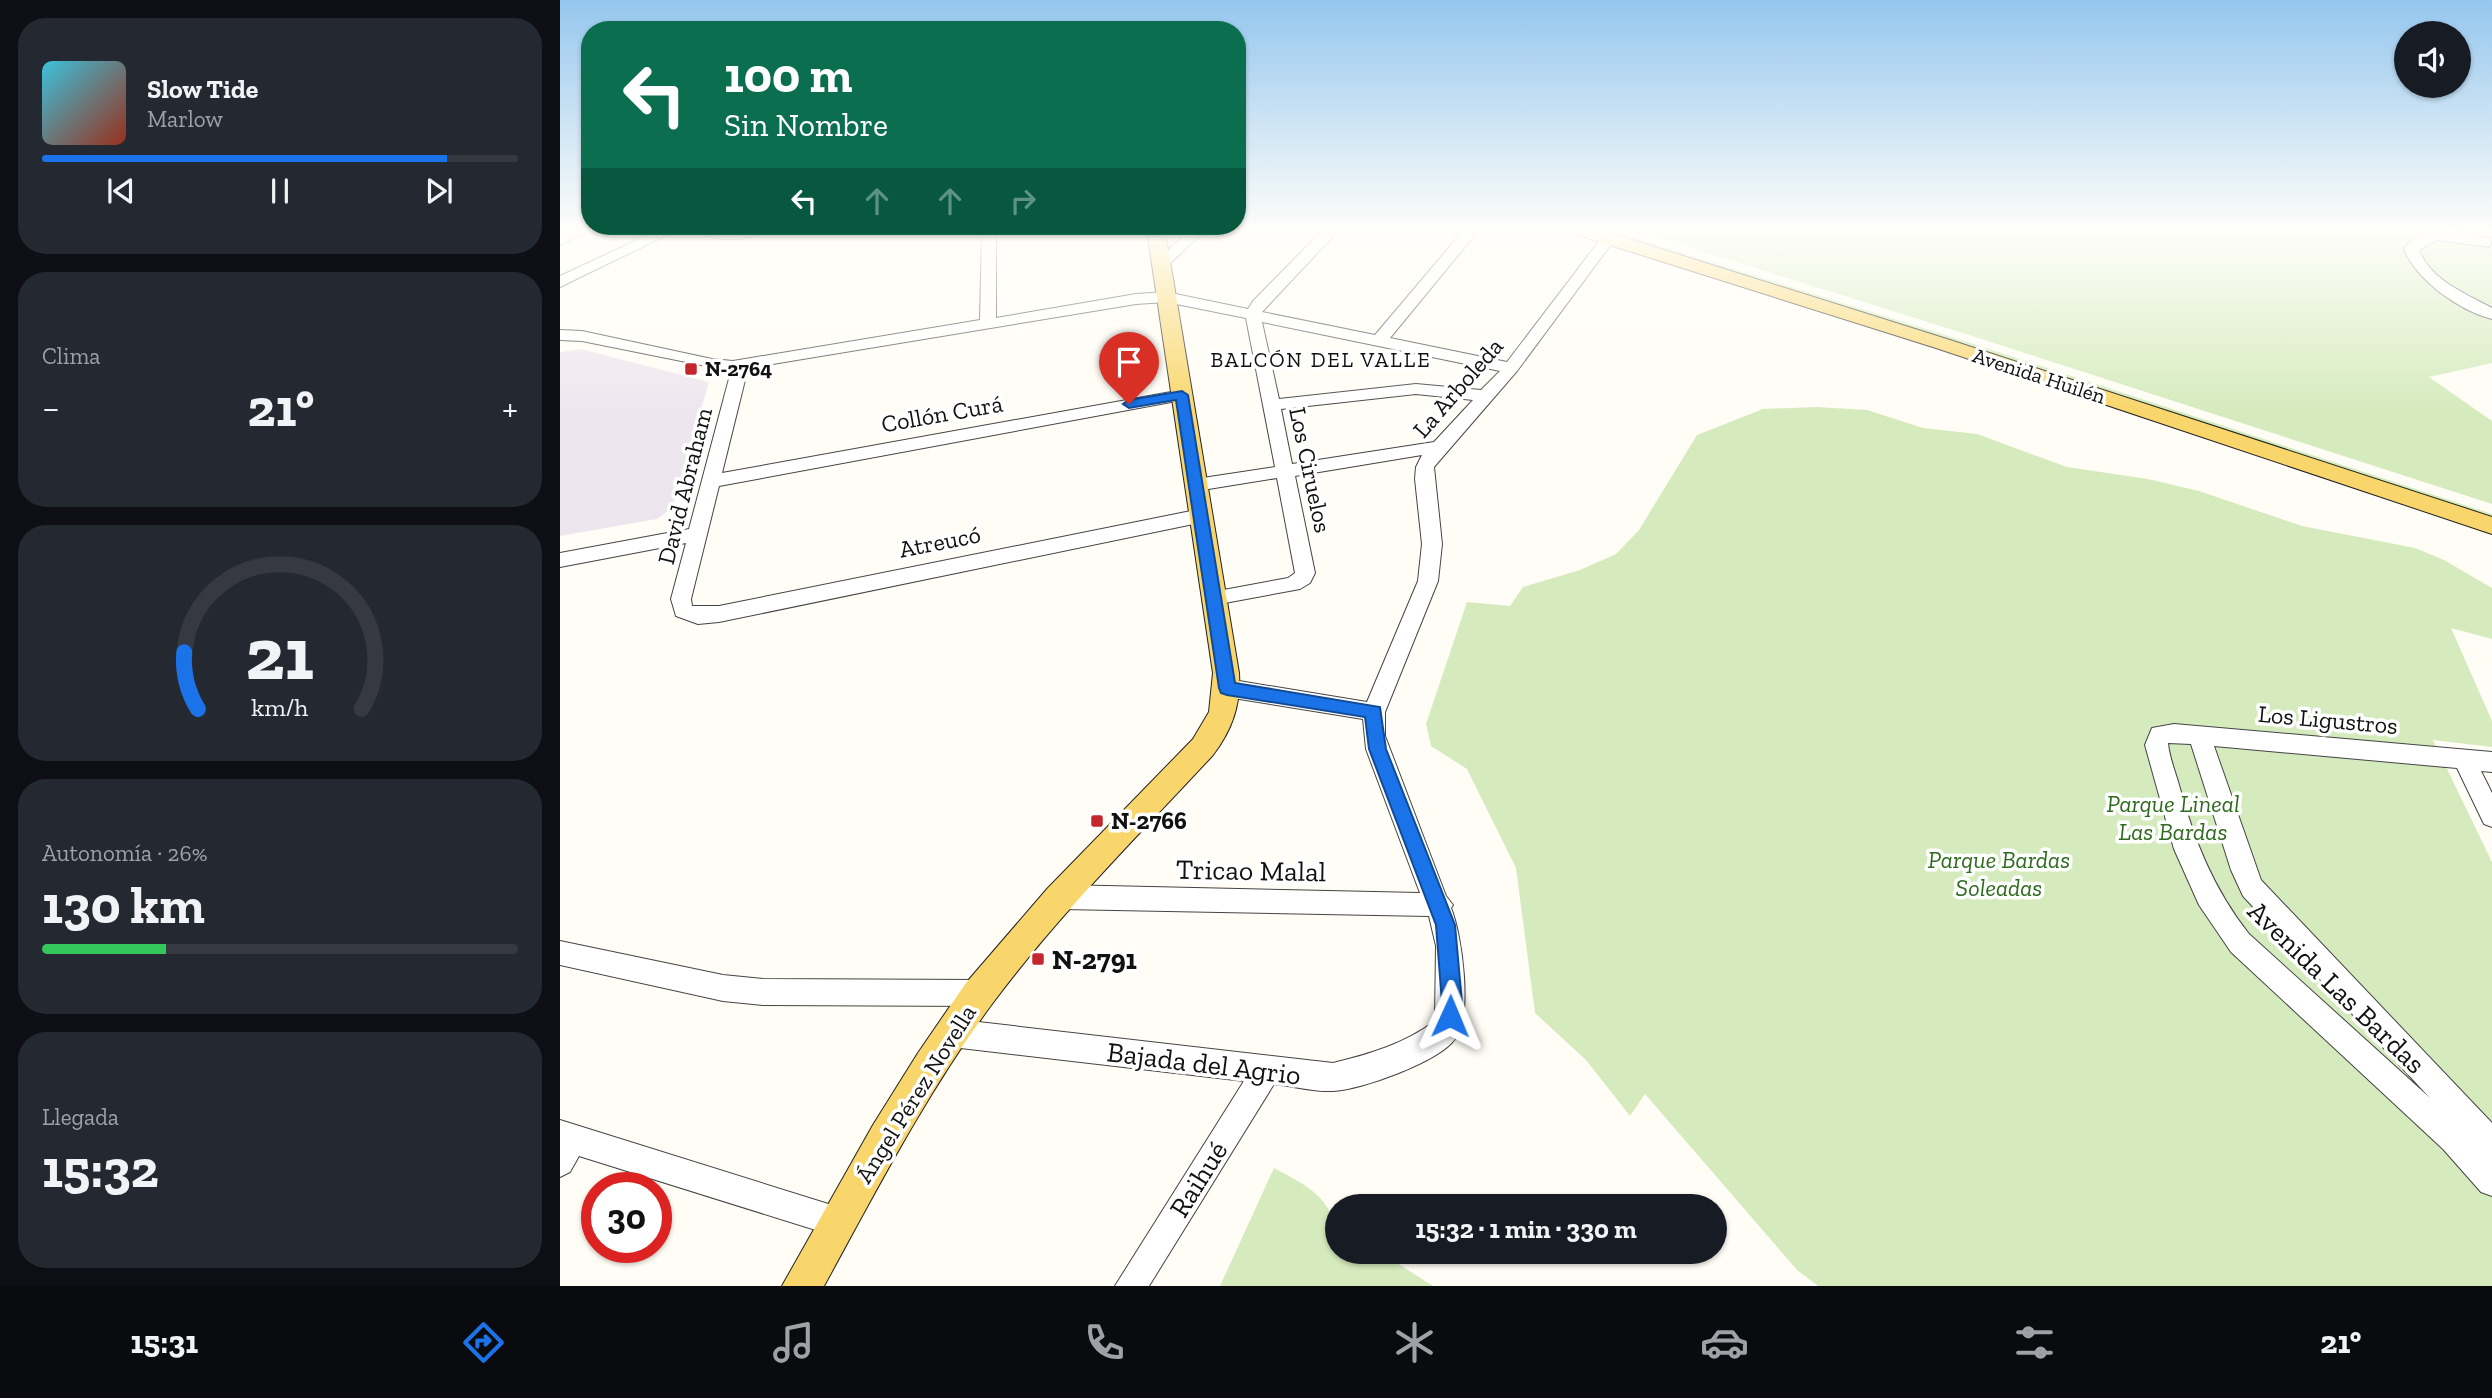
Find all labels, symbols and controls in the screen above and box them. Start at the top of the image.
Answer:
map controls [2394,21,2471,98]
button: sound [2394,21,2471,98]
text: 100 m [724,46,852,105]
icon: left [609,49,700,140]
text: Slow Tide [147,73,258,105]
text: Marlow [147,105,223,133]
text: Sin Nombre [724,106,888,144]
icon: previous [102,172,140,210]
icon: pause [261,172,299,210]
icon: next [420,172,458,210]
icon: left [785,182,823,220]
icon: ahead [858,182,896,220]
icon: ahead [931,182,969,220]
icon: right [1004,182,1042,220]
pin [1099,332,1159,404]
street label: La Arboleda [1406,332,1509,443]
text: Clima [42,342,100,370]
street label: Avenida Huilén [1970,342,2109,409]
icon: arrive [1110,343,1148,381]
district label: BALCÓN DEL VALLE [1210,347,1432,372]
place label: N-2764 [705,356,772,381]
marker: N-2764 [683,361,699,377]
text: 21° [247,377,314,439]
text: − [42,385,60,431]
text: + [502,385,518,431]
street label: Collón Curá [879,389,1005,438]
street label: David Abraham [651,404,718,567]
street label: Los Ciruelos [1283,404,1338,535]
street label: Atreucó [897,519,983,564]
text: 21 [246,610,314,698]
text: km/h [251,692,309,722]
street label: Los Ligustros [2257,699,2399,740]
park label: Parque Lineal Las Bardas [2106,789,2240,846]
place label: N-2766 [1111,806,1187,835]
marker: N-2766 [1089,813,1105,829]
text: Autonomía · 26% [42,839,207,867]
park label: Parque Bardas Soleadas [1928,845,2070,902]
street label: Tricao Malal [1176,853,1326,888]
text: 130 km [42,874,205,936]
street label: Avenida Las Bardas [2241,894,2432,1080]
place label: N-2791 [1052,943,1137,976]
marker: N-2791 [1030,951,1046,967]
position arrow [1413,979,1487,1053]
street label: Ángel Pérez Novella [849,999,982,1188]
street label: Bajada del Agrio [1105,1035,1303,1092]
text: Llegada [42,1103,119,1131]
street label: Raihué [1162,1135,1234,1223]
text: 15:32 [42,1138,159,1200]
speed limit sign: 30 [581,1172,672,1263]
text: 15:32 · 1 min · 330 m [1415,1213,1637,1245]
icon: directions [459,1318,508,1367]
icon: music [769,1318,818,1367]
icon: phone [1080,1318,1129,1367]
icon: climate [1390,1318,1439,1367]
icon: car [1700,1318,1749,1367]
icon: filters [2010,1318,2059,1367]
text: 15:31 [131,1323,198,1361]
text: 21° [2320,1323,2361,1361]

